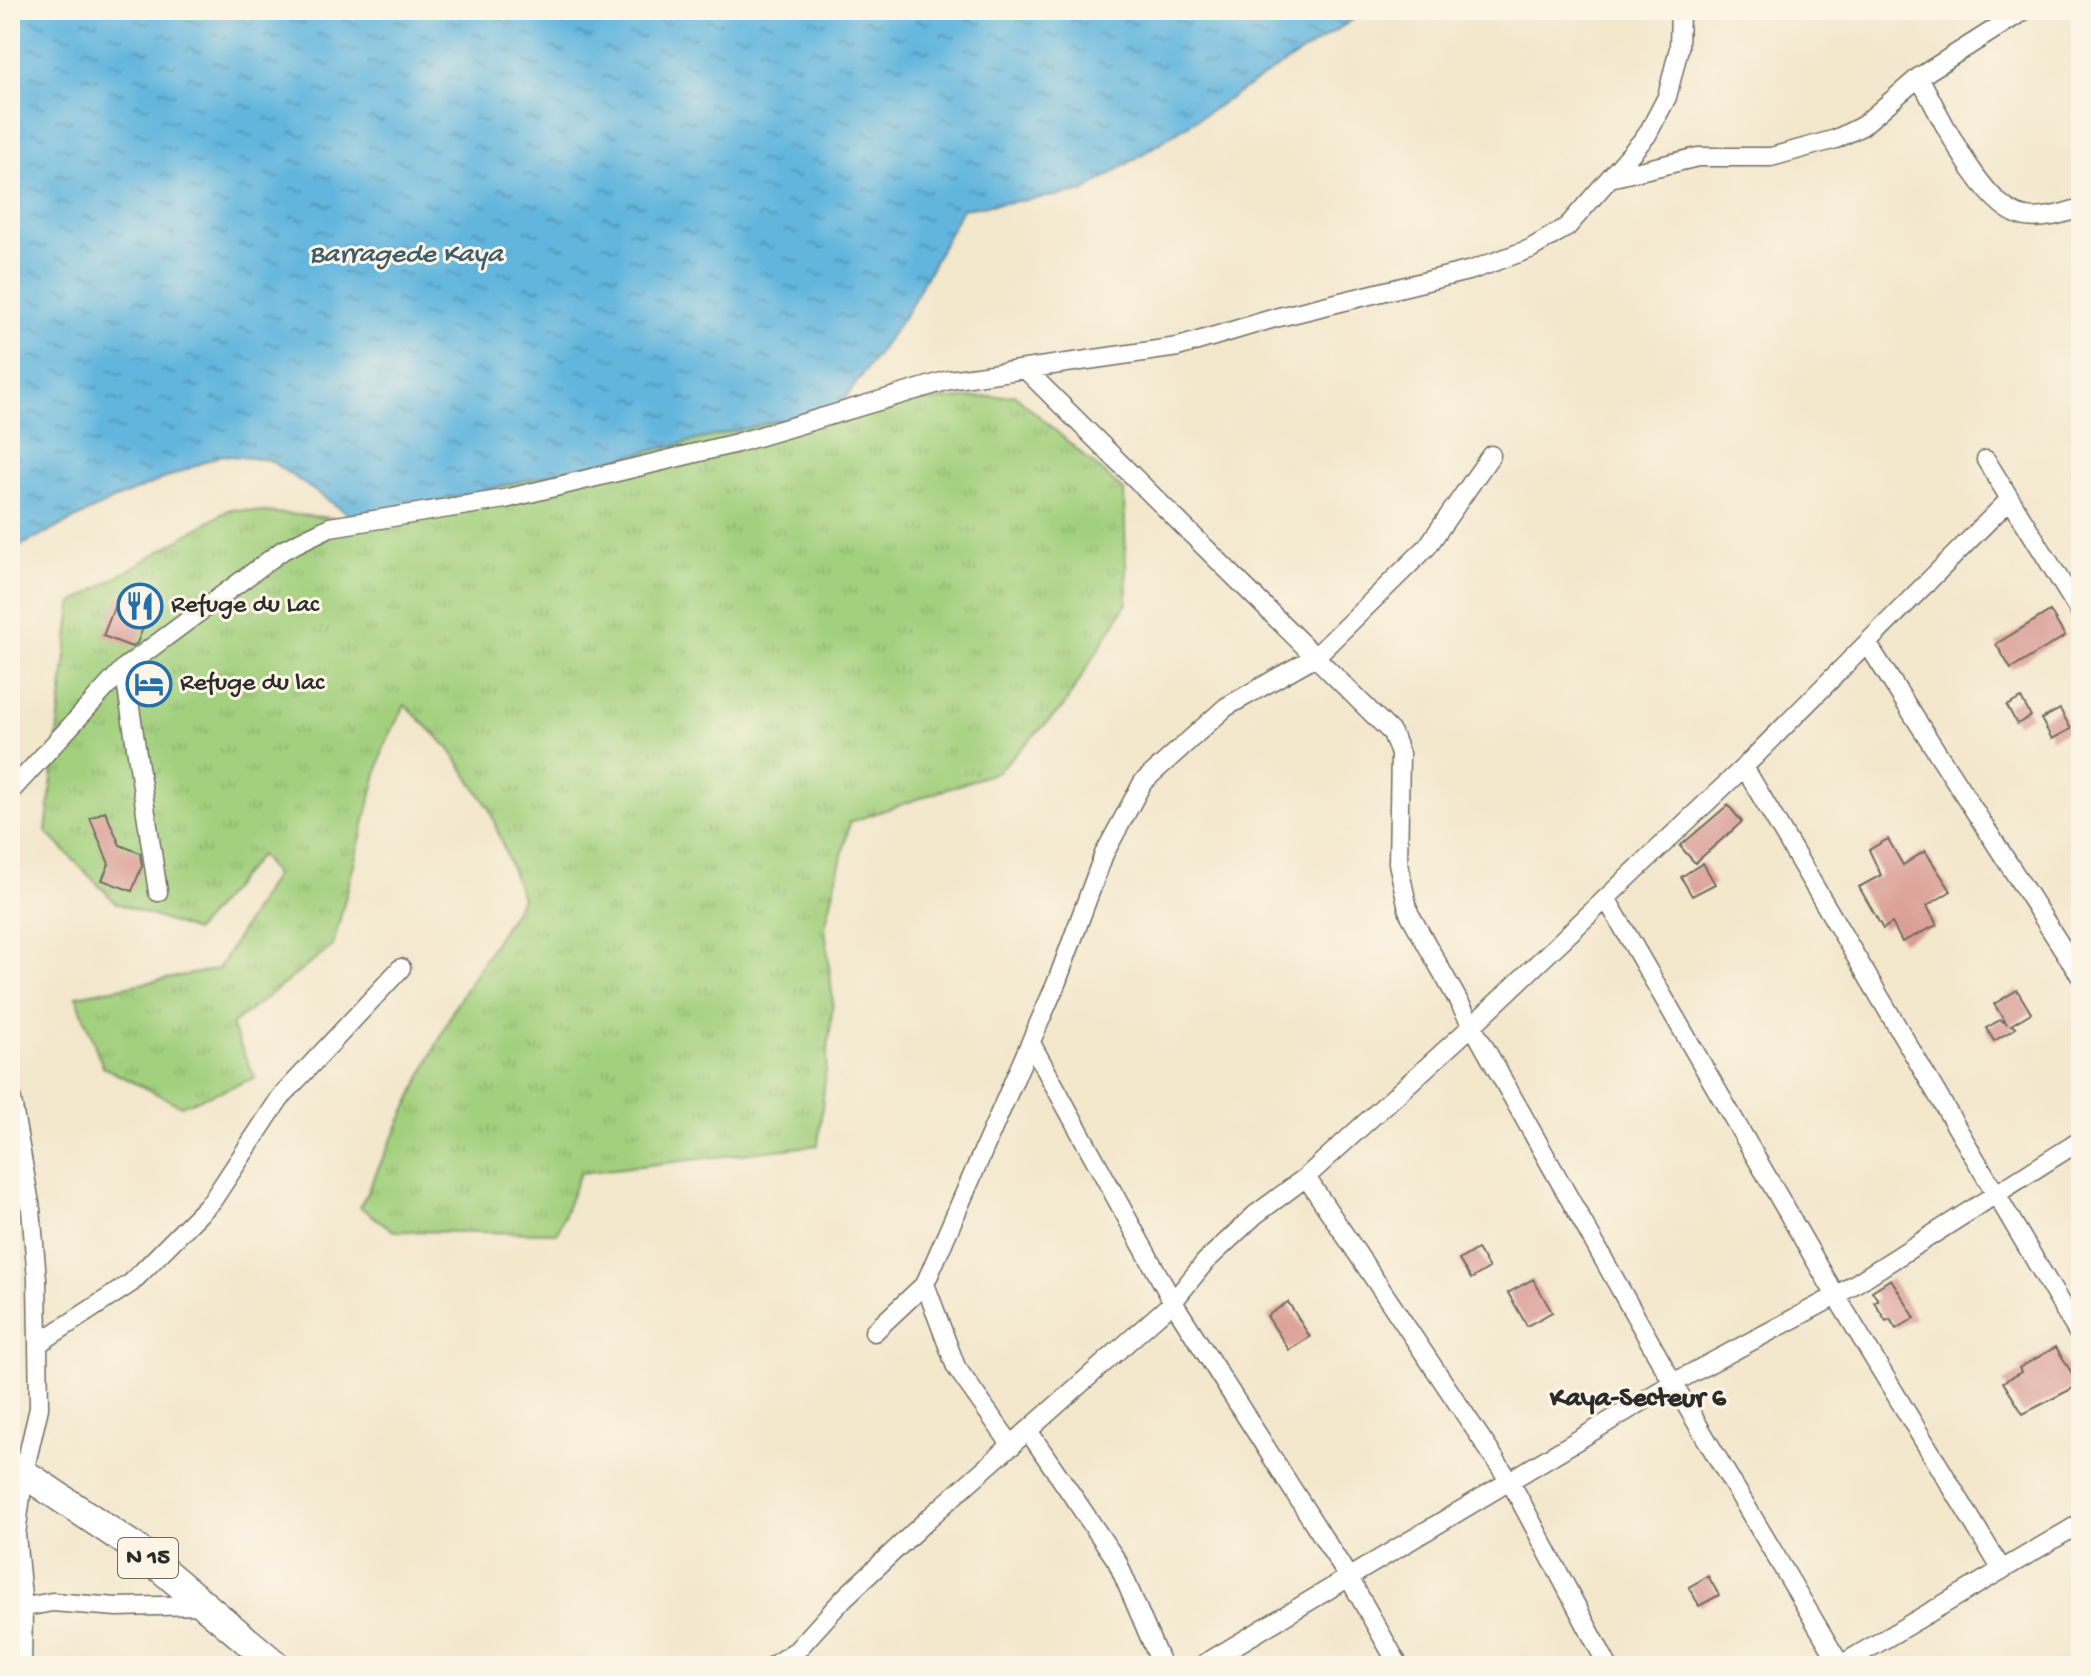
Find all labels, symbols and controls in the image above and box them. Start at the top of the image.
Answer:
water label: Barragede Kaya [309,239,504,272]
restaurant icon: Refuge du Lac [116,582,164,630]
place label: Refuge du Lac [171,591,320,622]
hotel icon: Refuge du lac [125,660,173,708]
place label: Refuge du lac [180,669,325,700]
district label: Kaya-Secteur 6 [1549,1383,1727,1416]
road number: N 15 [118,1538,178,1578]

